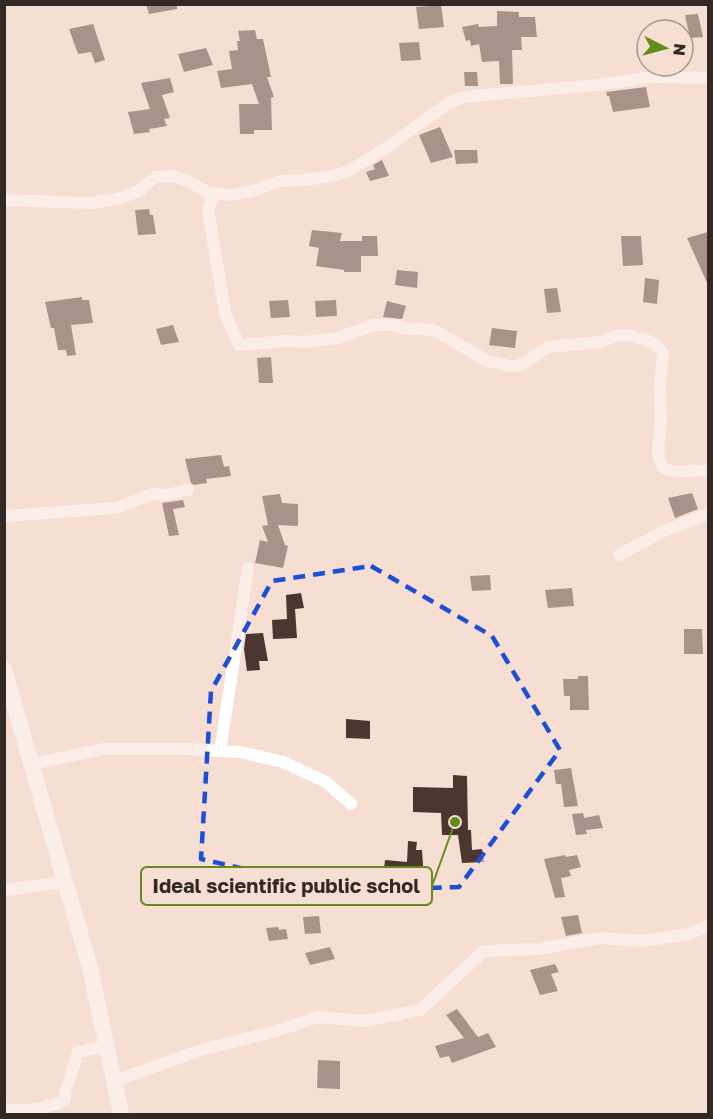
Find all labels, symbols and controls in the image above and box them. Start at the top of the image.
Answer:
north arrow [635,18,695,78]
text: N [669,42,690,57]
callout: Ideal scientific public schol [141,867,432,905]
text: Ideal scientific public schol [152,873,420,897]

